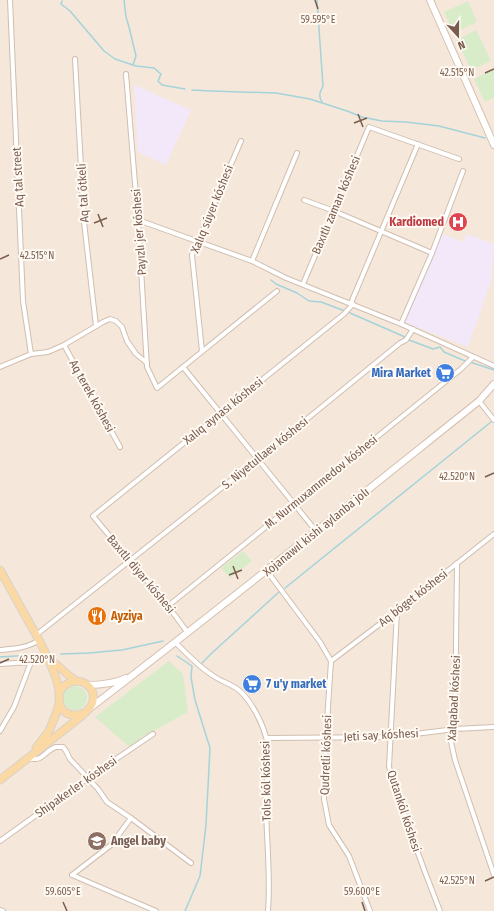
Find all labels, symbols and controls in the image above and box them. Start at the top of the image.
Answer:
text: 59.595°E [301,14,336,26]
north arrow [438,16,478,56]
text: N [456,38,467,52]
text: 42.515°N [440,67,474,79]
street label: Aq tal street [9,147,27,207]
street label: Baxıtlı zaman kóshesi [309,154,363,256]
street label: Aq tal ótkeli [74,163,92,223]
street label: Xalıq súyer kóshesi [188,163,236,255]
street label: Payızlı jer kóshesi [129,188,149,276]
hospital icon: Kardiomed [447,211,469,233]
place label: Kardiomed [389,215,444,229]
text: 42.515°N [20,250,54,262]
street label: Aq terek kóshesi [66,357,118,435]
supermarket icon: Mira Market [434,362,456,384]
place label: Mira Market [371,366,432,380]
street label: Xalıq aynası kóshesi [180,375,266,447]
street label: S. Niyetullaev kóshesi [219,414,311,492]
street label: M. Nurmuxammedov kóshesi [262,432,380,532]
text: 42.520°N [439,471,475,483]
street label: Xojanawıl kishi aylanba jolı [260,485,372,579]
street label: Baxıtlı diyar kóshesi [104,532,178,616]
street label: Aq bóget kóshesi [376,567,450,629]
restaurant icon: Ayziya [86,605,108,627]
place label: Ayziya [110,609,143,623]
text: 42.520°N [19,654,55,666]
street label: Xalqabad kóshesi [445,655,463,741]
supermarket icon: 7 u'y market [241,673,263,695]
place label: 7 u'y market [266,677,327,691]
street label: Qudretli kóshesi [318,715,334,795]
street label: Jeti say kóshesi [343,726,419,744]
street label: Tolıs kól kóshesi [258,741,274,821]
street label: Shipakerler kóshesi [32,754,120,820]
street label: Qutankól kóshesi [384,768,424,854]
school or university icon: Angel baby [86,830,108,852]
place label: Angel baby [110,834,166,848]
text: 42.525°N [439,875,475,887]
text: 59.605°E [45,886,81,898]
text: 59.600°E [344,886,380,898]

